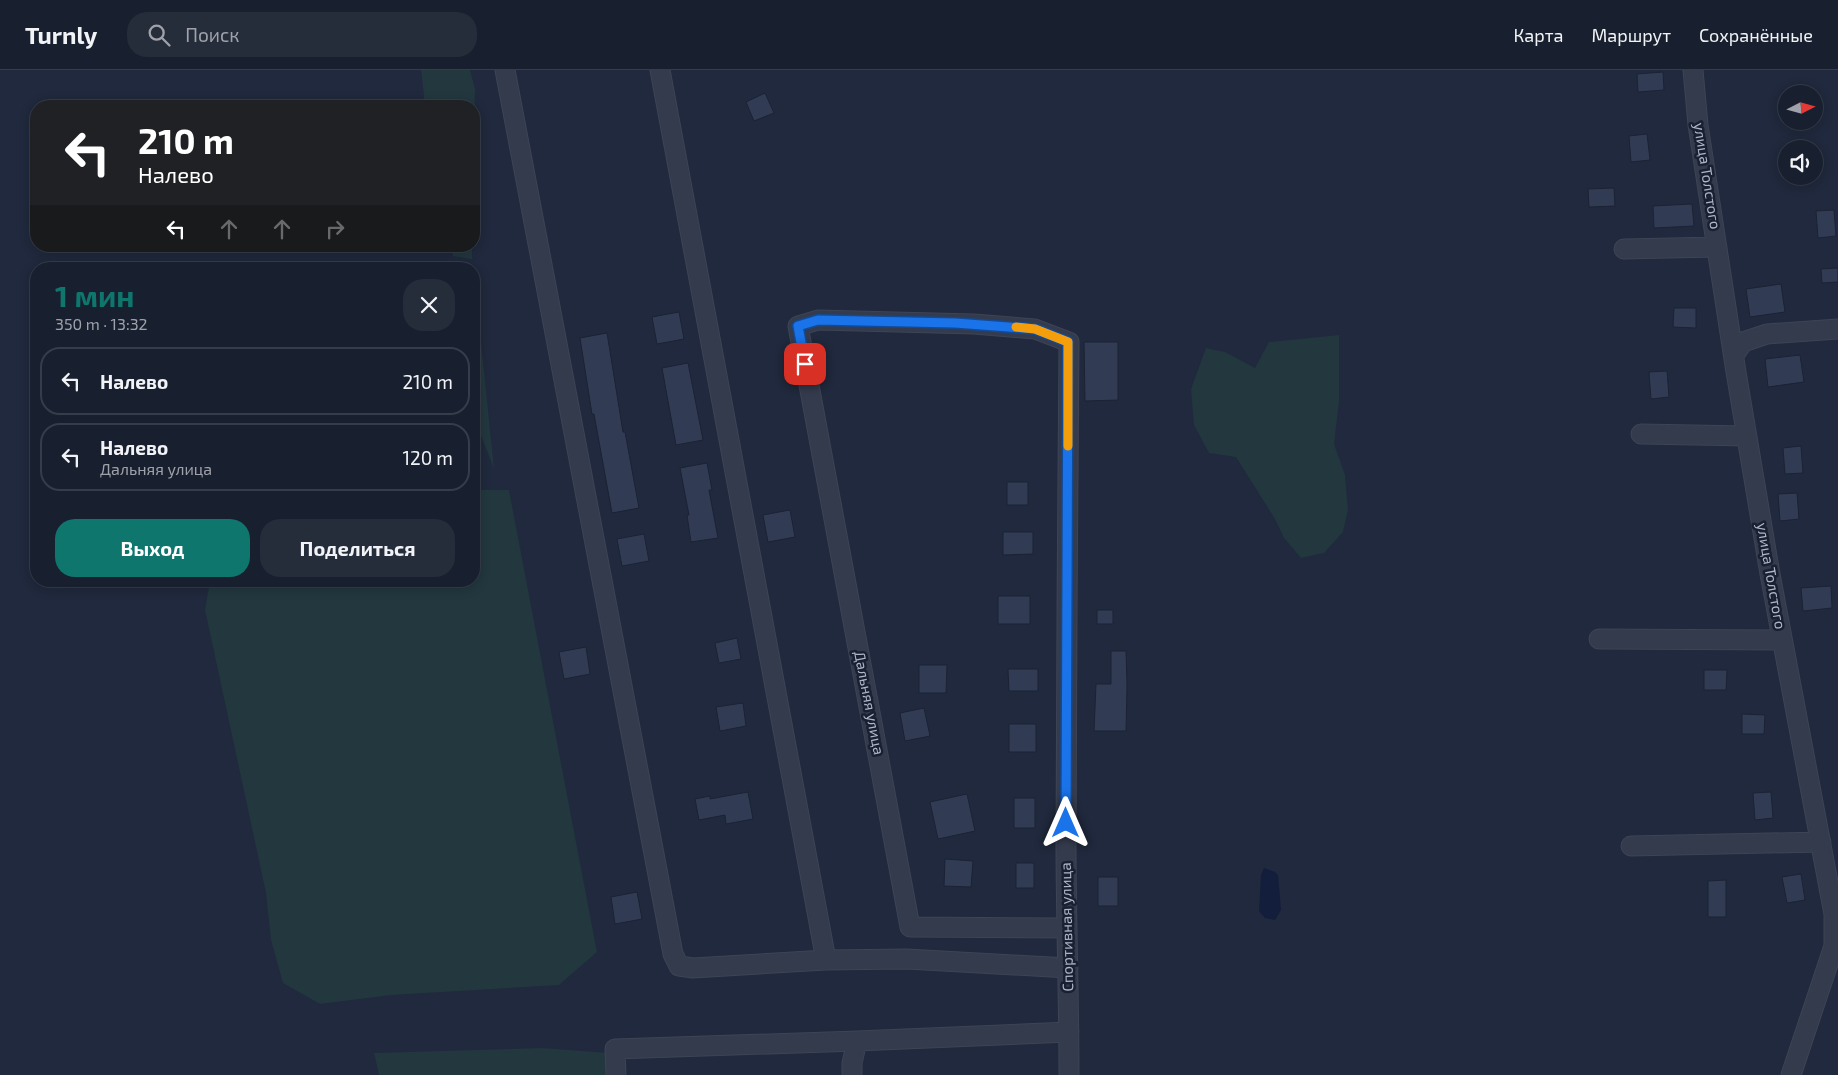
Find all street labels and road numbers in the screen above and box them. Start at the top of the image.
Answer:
street label: улица Толстого [1690,121,1725,231]
street label: улица Толстого [1753,521,1790,631]
street label: Дальняя улица [850,650,889,756]
street label: Спортивная улица [1056,862,1077,992]

